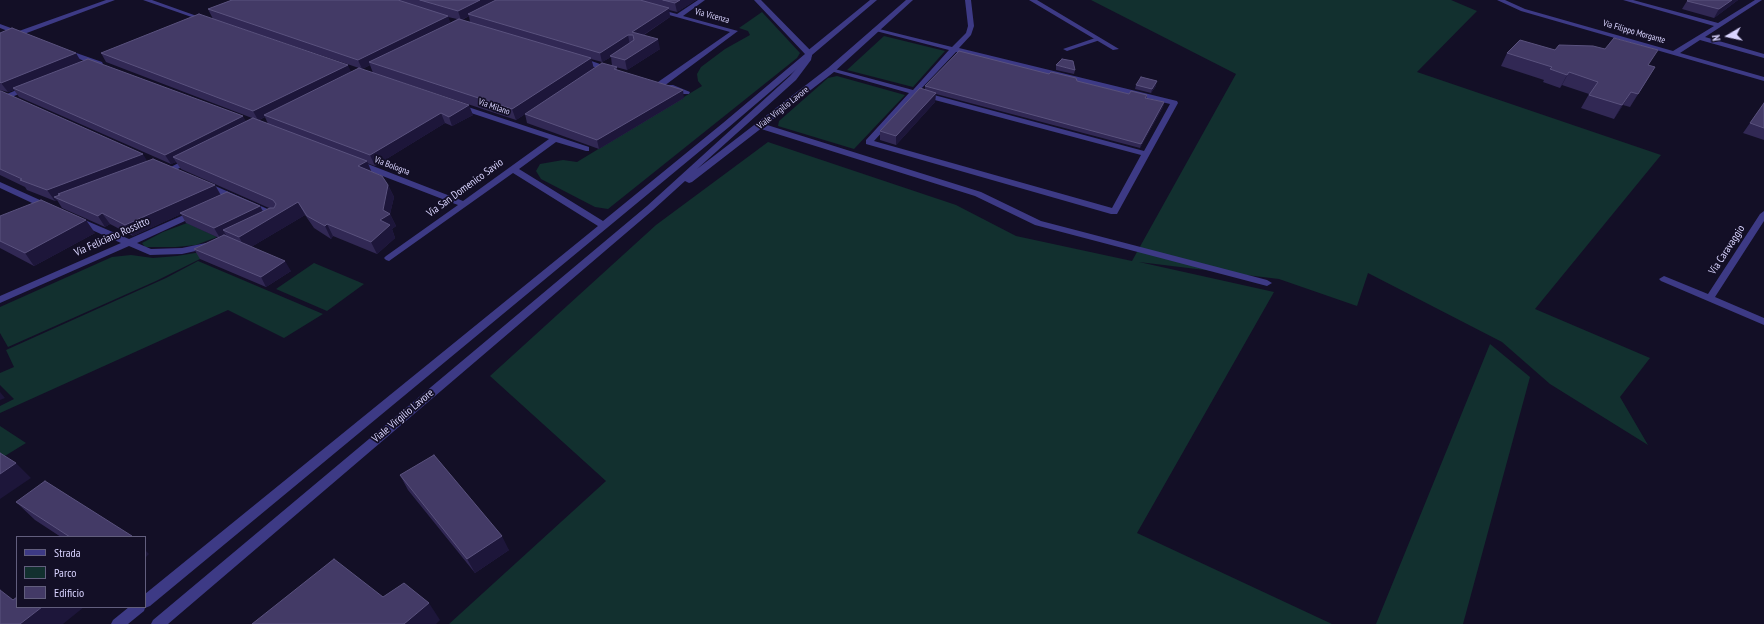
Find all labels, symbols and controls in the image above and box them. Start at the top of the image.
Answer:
street label: Via Vicenza [694,6,730,26]
north arrow [1708,16,1748,56]
street label: Via Filippo Morgante [1601,18,1667,46]
text: N [1709,34,1724,42]
street label: Viale Virgilio Lavore [755,85,811,131]
street label: Via Milano [477,97,511,117]
street label: Via Bologna [373,154,411,178]
street label: Via San Domenico Savio [424,156,506,220]
street label: Via Feliciano Rossitto [72,214,152,260]
street label: Via Caravaggio [1706,223,1748,277]
street label: Viale Virgilio Lavore [370,386,436,446]
legend [16,536,146,608]
text: Strada [54,545,81,560]
text: Parco [54,565,76,580]
text: Edificio [54,585,84,600]

